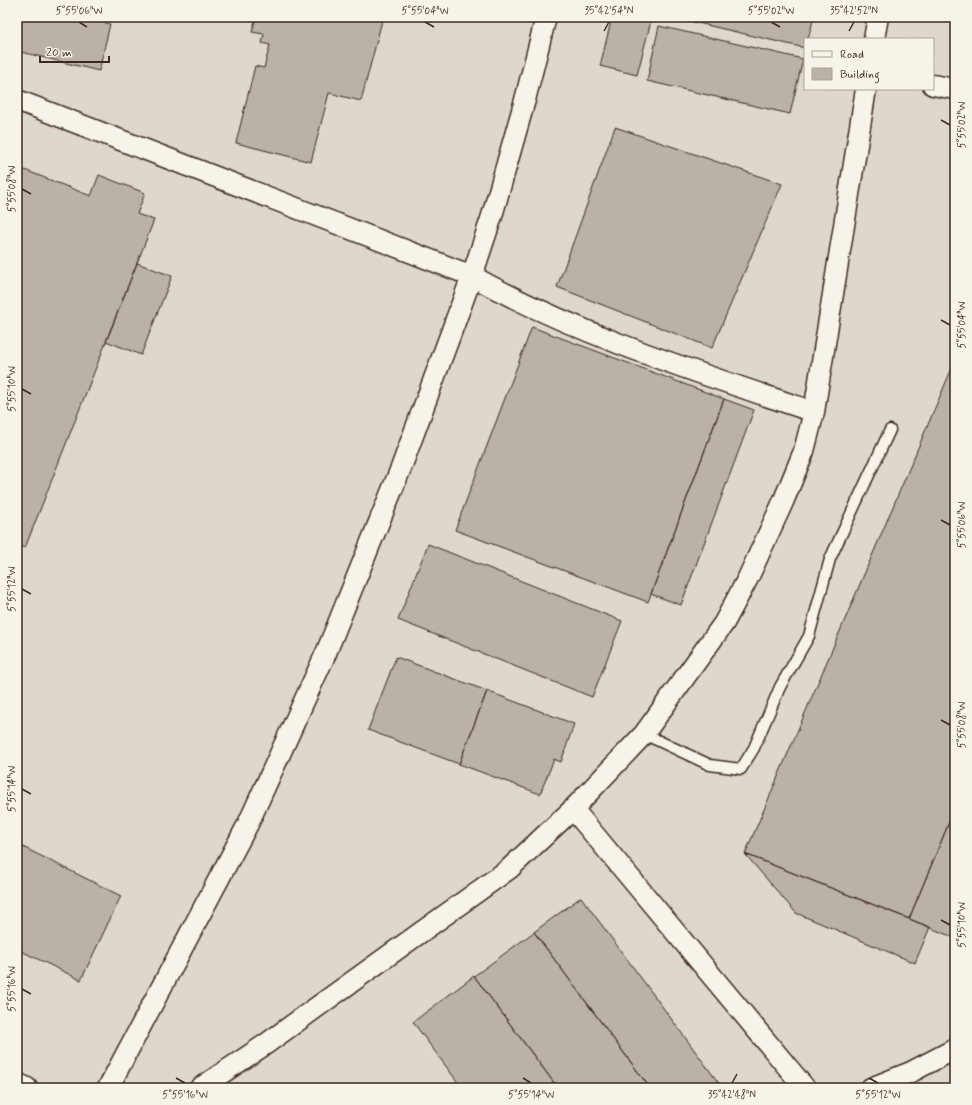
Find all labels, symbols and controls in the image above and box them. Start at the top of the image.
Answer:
text: 5°55'06"W [56,4,102,18]
text: 5°55'04"W [401,4,449,18]
text: 35°42'54"N [585,4,634,18]
text: 5°55'02"W [748,4,794,18]
text: 35°42'52"N [830,4,878,18]
scale bar [40,38,109,64]
legend [804,38,934,90]
text: 20 m [46,45,72,61]
text: Road [840,47,864,63]
text: Building [840,67,880,84]
text: 5°55'02"W [955,102,969,148]
text: 5°55'08"W [5,166,19,212]
text: 5°55'04"W [955,301,969,349]
text: 5°55'10"W [5,366,19,412]
text: 5°55'06"W [955,502,969,548]
text: 5°55'12"W [5,566,19,612]
text: 5°55'08"W [955,702,969,748]
text: 5°55'14"W [5,766,19,812]
text: 5°55'10"W [955,902,969,948]
text: 5°55'16"W [5,966,19,1012]
text: 5°55'16"W [162,1088,208,1102]
text: 5°55'14"W [508,1088,554,1102]
text: 35°42'48"N [708,1088,756,1102]
text: 5°55'12"W [855,1088,901,1102]

